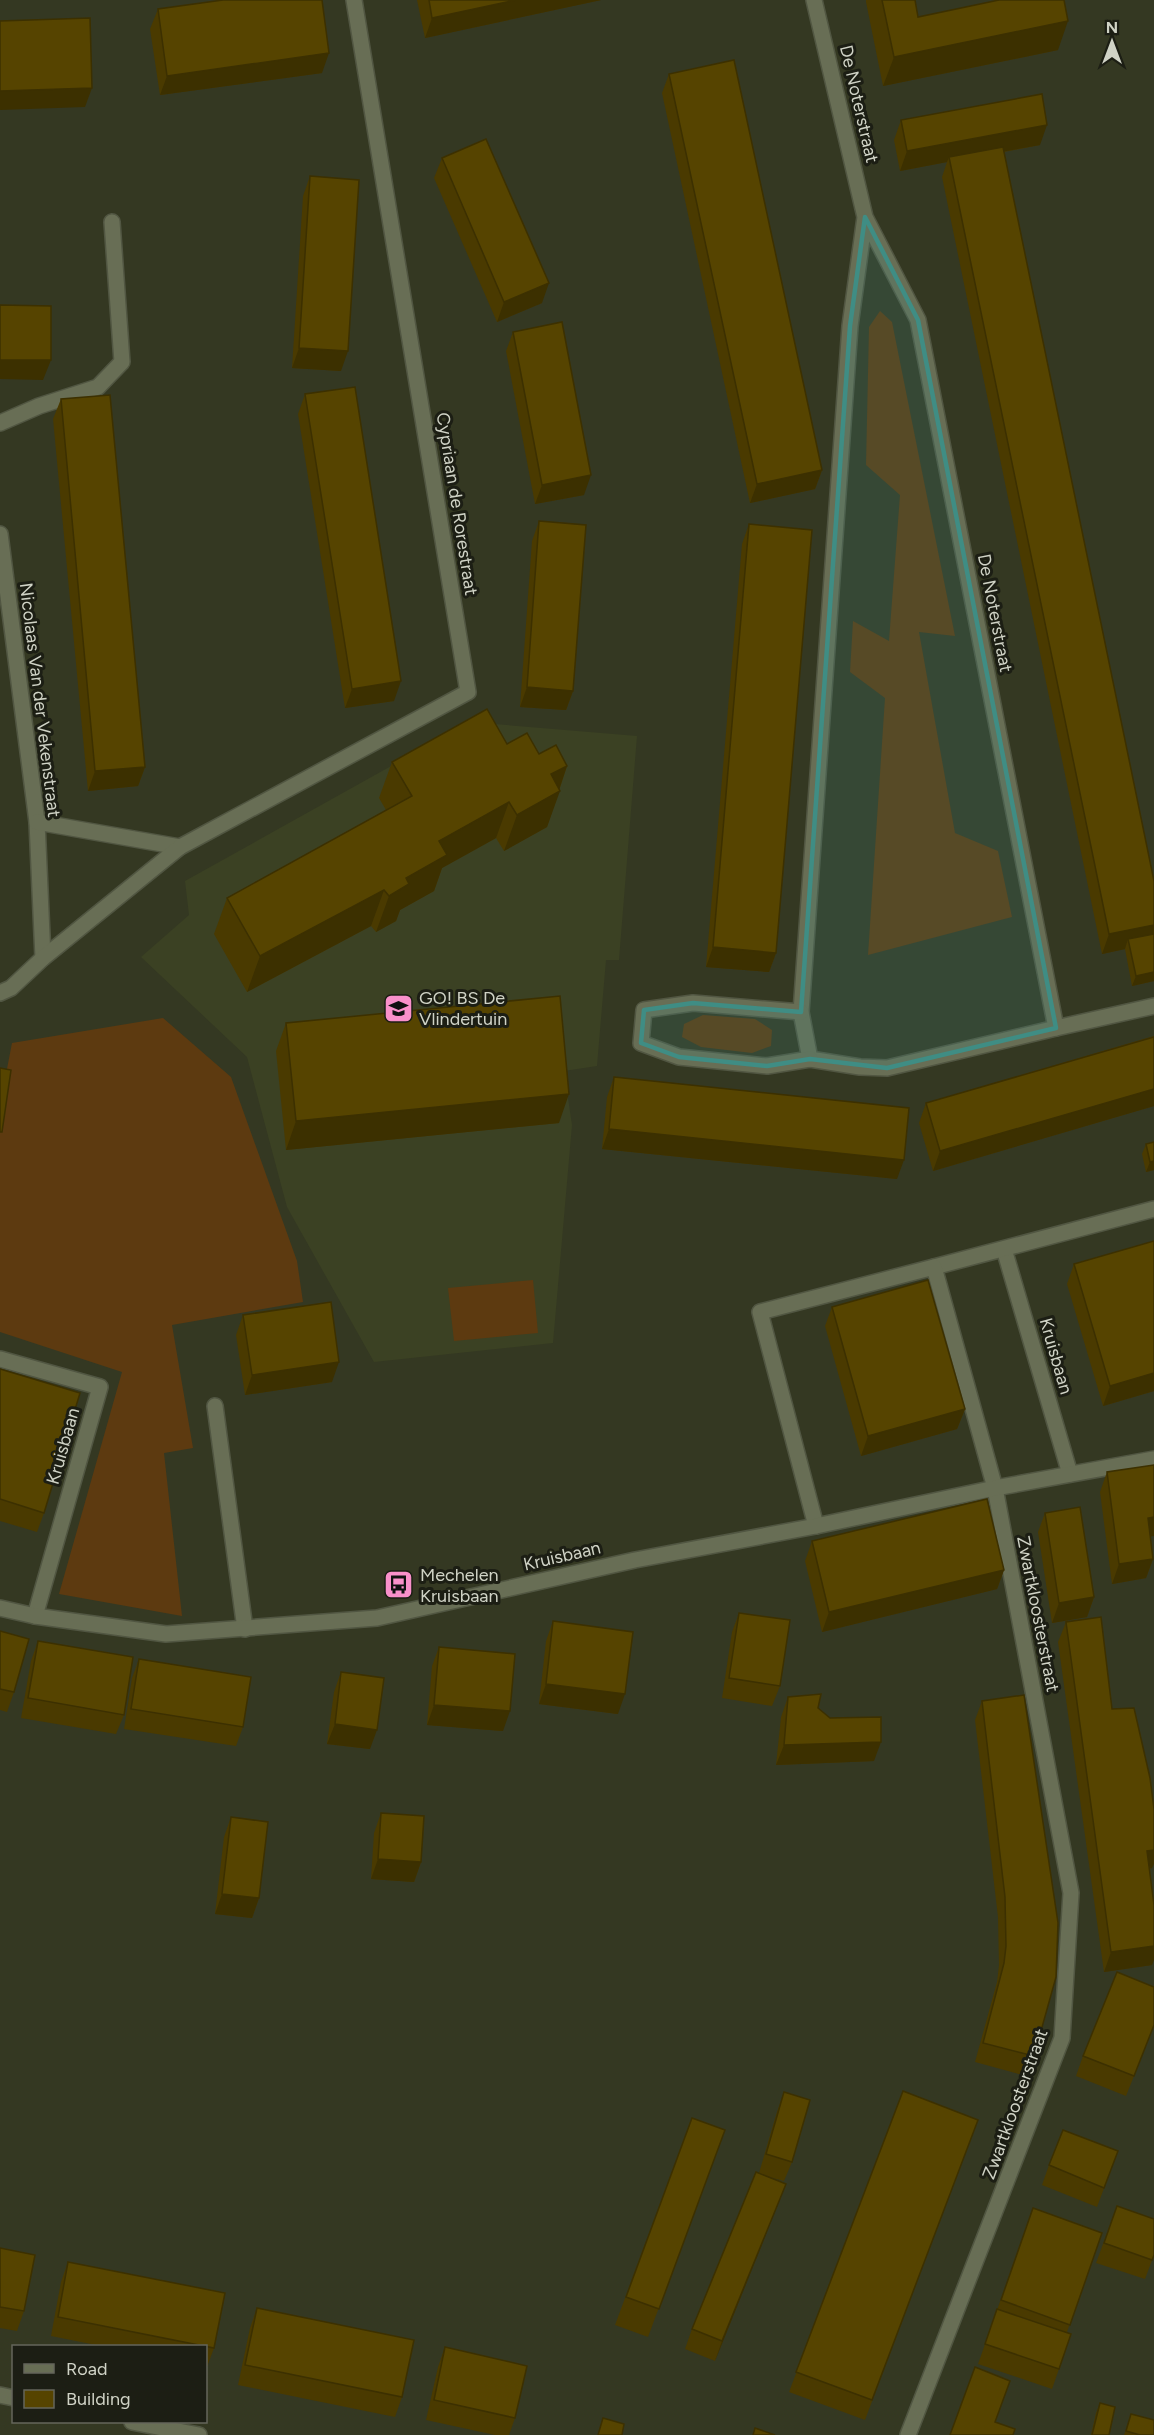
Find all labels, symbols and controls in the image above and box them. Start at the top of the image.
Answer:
north arrow [1082,12,1142,72]
text: N [1106,18,1118,37]
street label: De Noterstraat [835,43,883,165]
street label: Cypriaan de Rorestraat [432,411,482,597]
street label: De Noterstraat [973,552,1017,674]
street label: Nicolaas Van der Vekenstraat [15,581,65,819]
place label: GO! BS De Vlindertuin [419,987,507,1030]
school or university icon: GO! BS De Vlindertuin [382,992,414,1024]
street label: Kruisbaan [1035,1315,1077,1397]
street label: Kruisbaan [42,1405,84,1487]
street label: Zwartkloosterstraat [1012,1534,1064,1694]
street label: Kruisbaan [521,1536,603,1576]
place label: Mechelen Kruisbaan [420,1564,499,1607]
bus stop icon: Mechelen Kruisbaan [383,1569,415,1601]
street label: Zwartkloosterstraat [978,2026,1053,2182]
legend [12,2345,207,2423]
text: Road [66,2358,107,2380]
text: Building [66,2388,131,2410]

